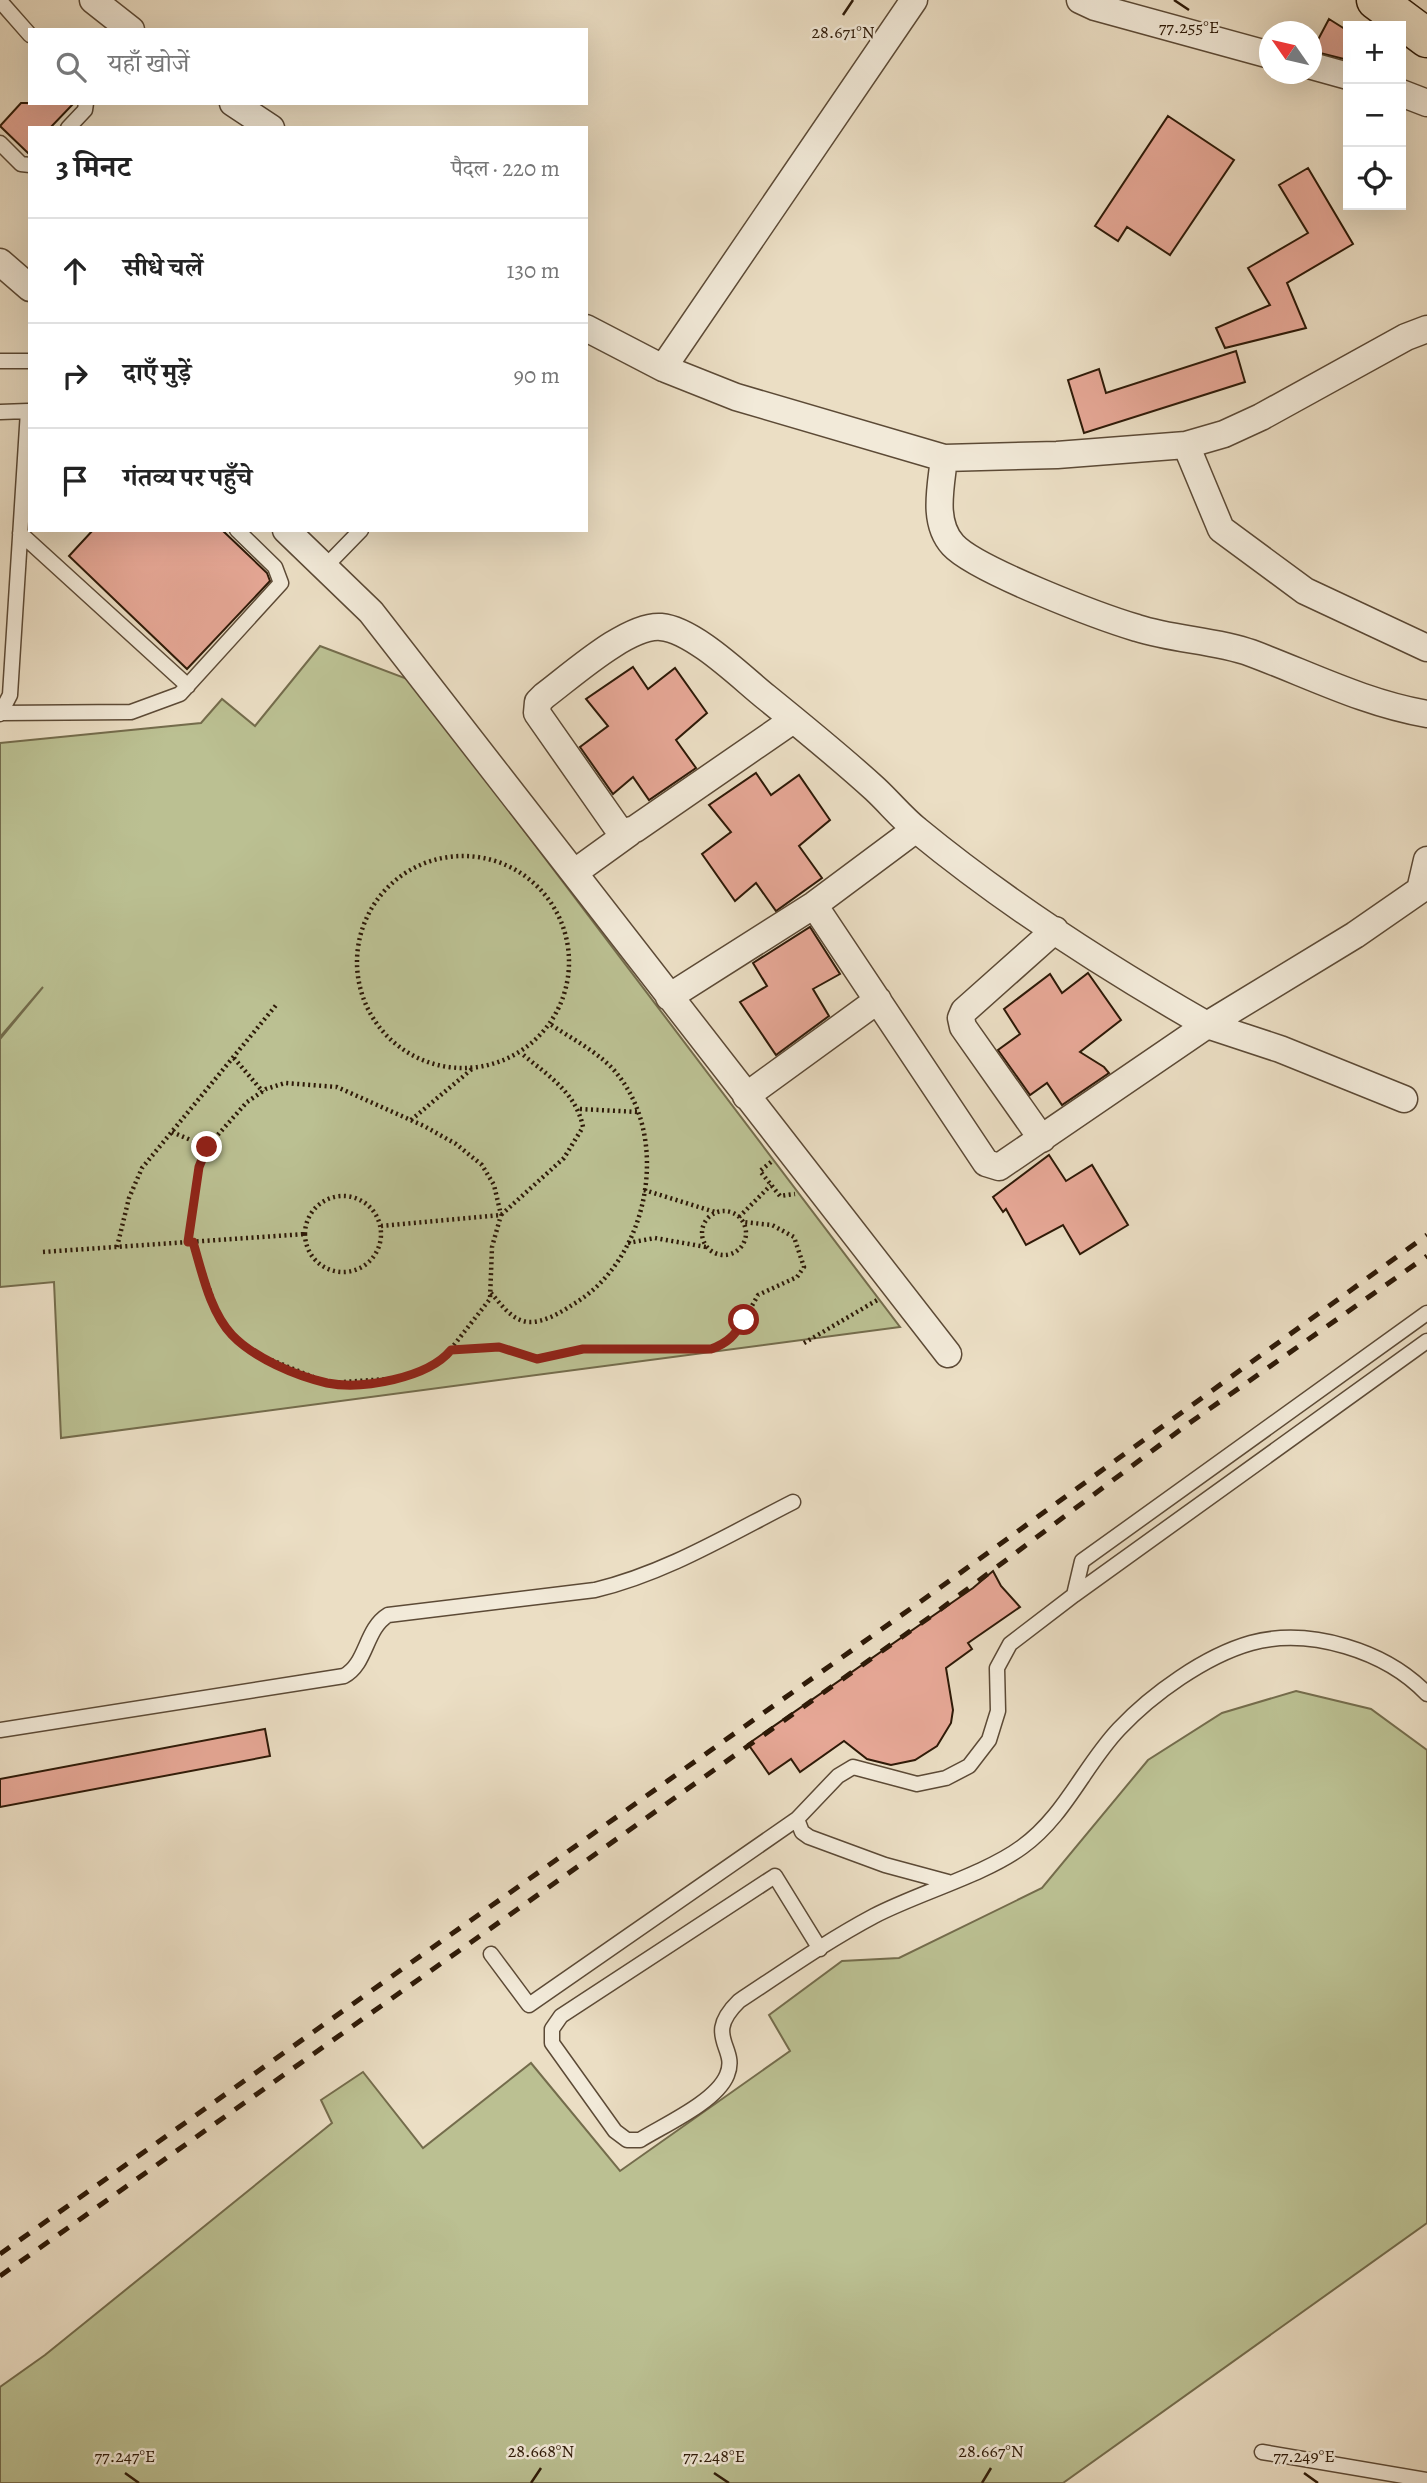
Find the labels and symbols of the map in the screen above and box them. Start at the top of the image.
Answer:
text: 77.255°E [1159,15,1219,39]
text: 28.671°N [811,20,875,44]
north arrow [1259,21,1322,84]
route end [191,1131,222,1162]
route start [728,1304,759,1335]
text: 28.668°N [508,2439,574,2463]
text: 28.667°N [958,2439,1024,2463]
text: 77.247°E [95,2444,155,2468]
text: 77.248°E [683,2444,745,2468]
text: 77.249°E [1273,2444,1335,2468]

